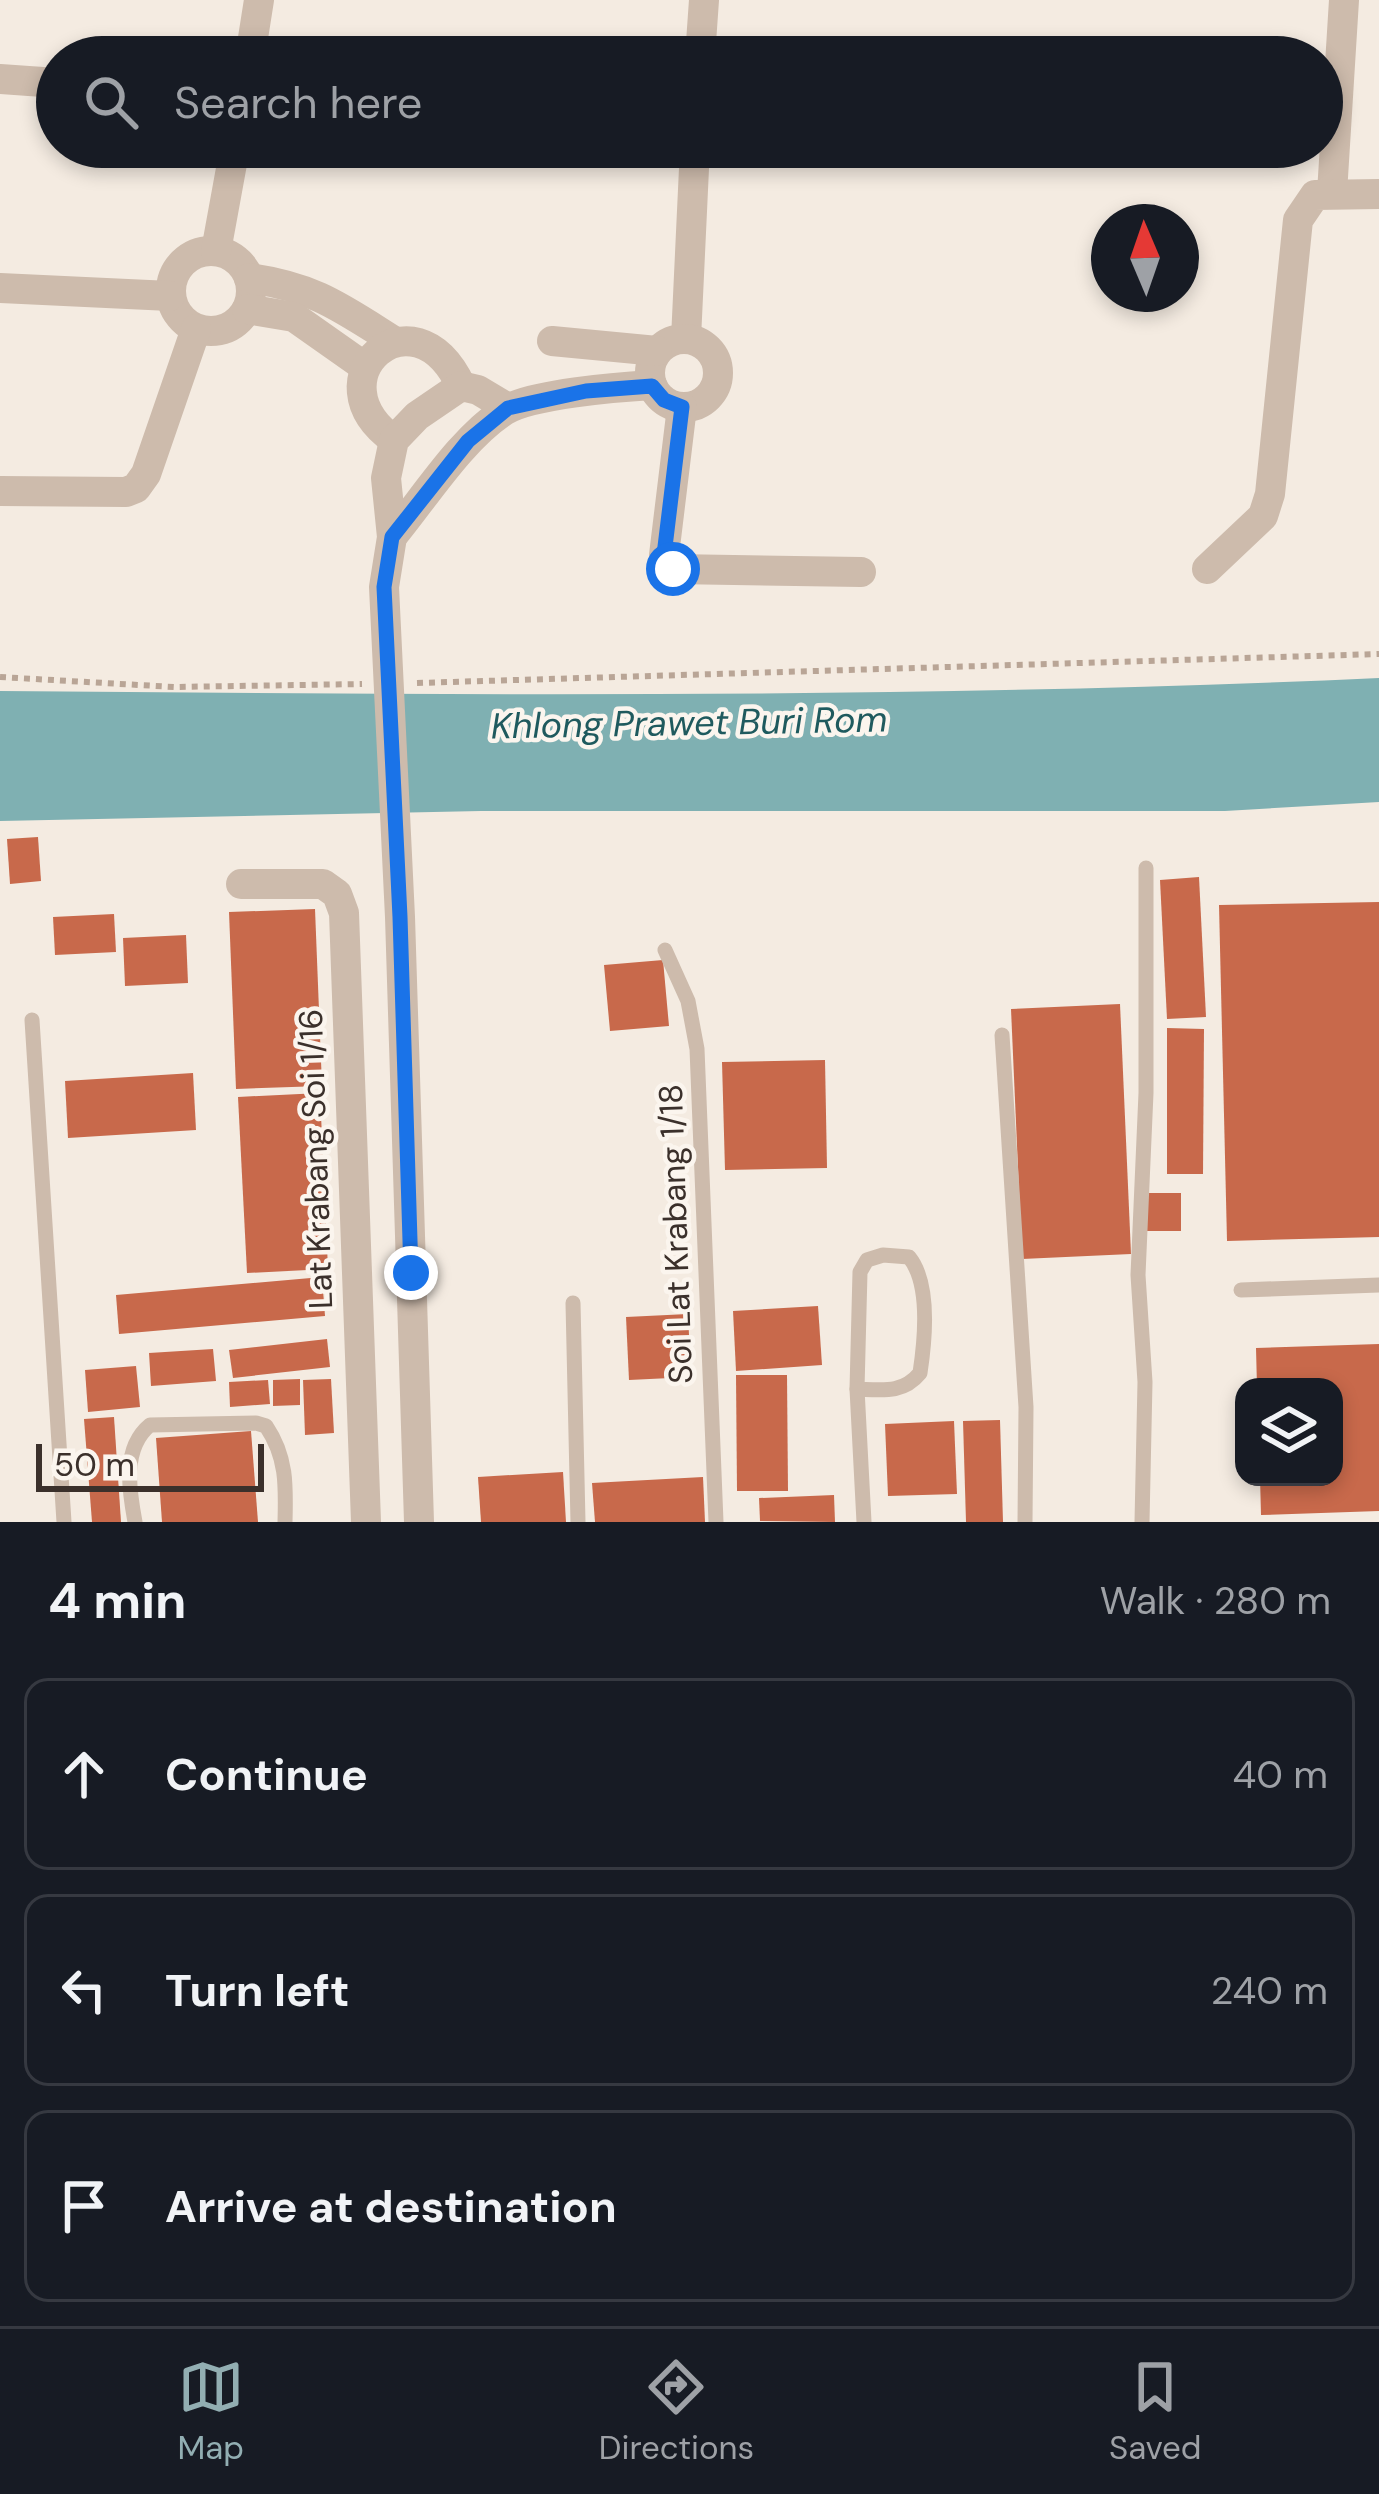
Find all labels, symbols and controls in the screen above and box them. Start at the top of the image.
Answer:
search box [36,36,1343,168]
icon: search [78,69,144,135]
text: Search here [174,73,422,132]
north arrow [1091,204,1199,312]
route start [646,542,700,596]
water label: Khlong Prawet Buri Rom [490,696,888,749]
street label: Lat Krabang Soi 1/16 [289,1008,342,1310]
street label: Soi Lat Krabang 1/18 [649,1083,702,1385]
route end [384,1246,438,1300]
map controls [1235,1378,1343,1486]
button: layers [1235,1378,1343,1486]
scale bar [36,1438,264,1491]
text: 50 m [54,1443,135,1486]
text: 4 min [48,1567,187,1634]
text: Walk · 280 m [1100,1575,1331,1626]
icon: ahead [51,1741,117,1807]
text: Continue [165,1745,368,1804]
text: 40 m [1233,1749,1328,1800]
icon: left [51,1957,117,2023]
text: Turn left [165,1961,349,2020]
text: 240 m [1211,1965,1328,2016]
icon: arrive [51,2173,117,2239]
text: Arrive at destination [165,2177,617,2236]
tab: Map [177,2354,244,2469]
tab: Directions [599,2354,754,2469]
tab: Saved [1109,2354,1202,2469]

